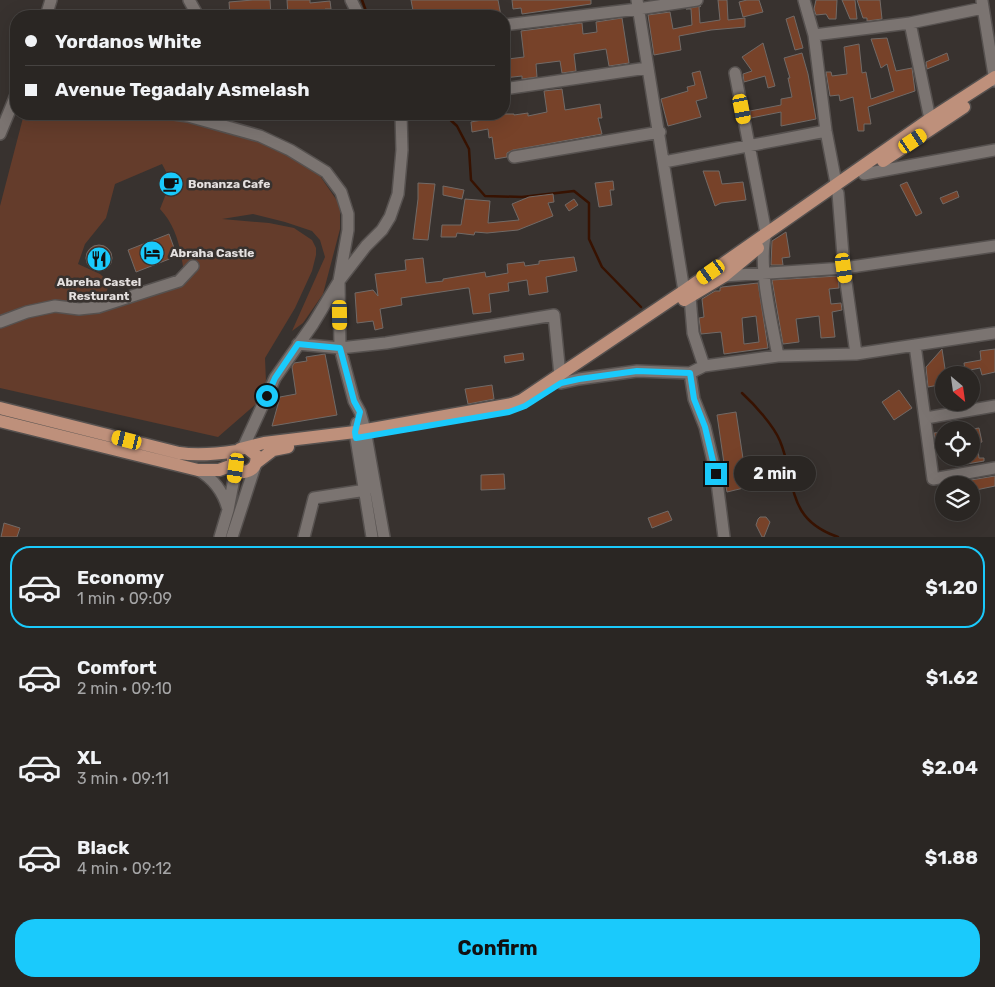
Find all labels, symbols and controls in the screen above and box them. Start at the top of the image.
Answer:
text: Yordanos White [55,30,202,53]
text: Avenue Tegadaly Asmelash [55,78,310,101]
car [731,93,752,125]
car [896,126,929,156]
cafe icon: Bonanza Cafe [158,171,184,197]
place label: Bonanza Cafe [188,177,270,191]
hotel icon: Abraha Castle [139,240,165,266]
restaurant icon: Abreha Castel Resturant [86,246,112,272]
place label: Abraha Castle [170,246,254,260]
car [834,252,853,284]
car [694,257,727,287]
place label: Abreha Castel Resturant [57,275,141,303]
car [332,300,347,330]
north arrow [935,366,980,411]
map controls [935,366,980,521]
route start [256,385,278,407]
button: locate [935,421,980,466]
car [110,429,143,451]
car [226,452,245,484]
callout: 2 min [734,456,816,492]
route end [705,463,727,485]
text: 2 min [753,464,797,483]
button: layers [935,476,980,521]
icon: car [17,565,62,610]
text: Economy [77,566,164,589]
text: $1.20 [925,576,978,599]
text: 1 min · 09:09 [77,589,172,608]
icon: car [17,655,62,700]
text: Comfort [77,656,157,679]
text: $1.62 [926,666,978,689]
text: 2 min · 09:10 [77,679,172,698]
icon: car [17,745,62,790]
text: XL [77,746,101,769]
text: $2.04 [922,756,978,779]
text: 3 min · 09:11 [77,769,169,788]
icon: car [17,835,62,880]
text: Black [77,836,129,859]
text: $1.88 [925,846,978,869]
text: 4 min · 09:12 [77,859,172,878]
button: Confirm [15,919,980,977]

